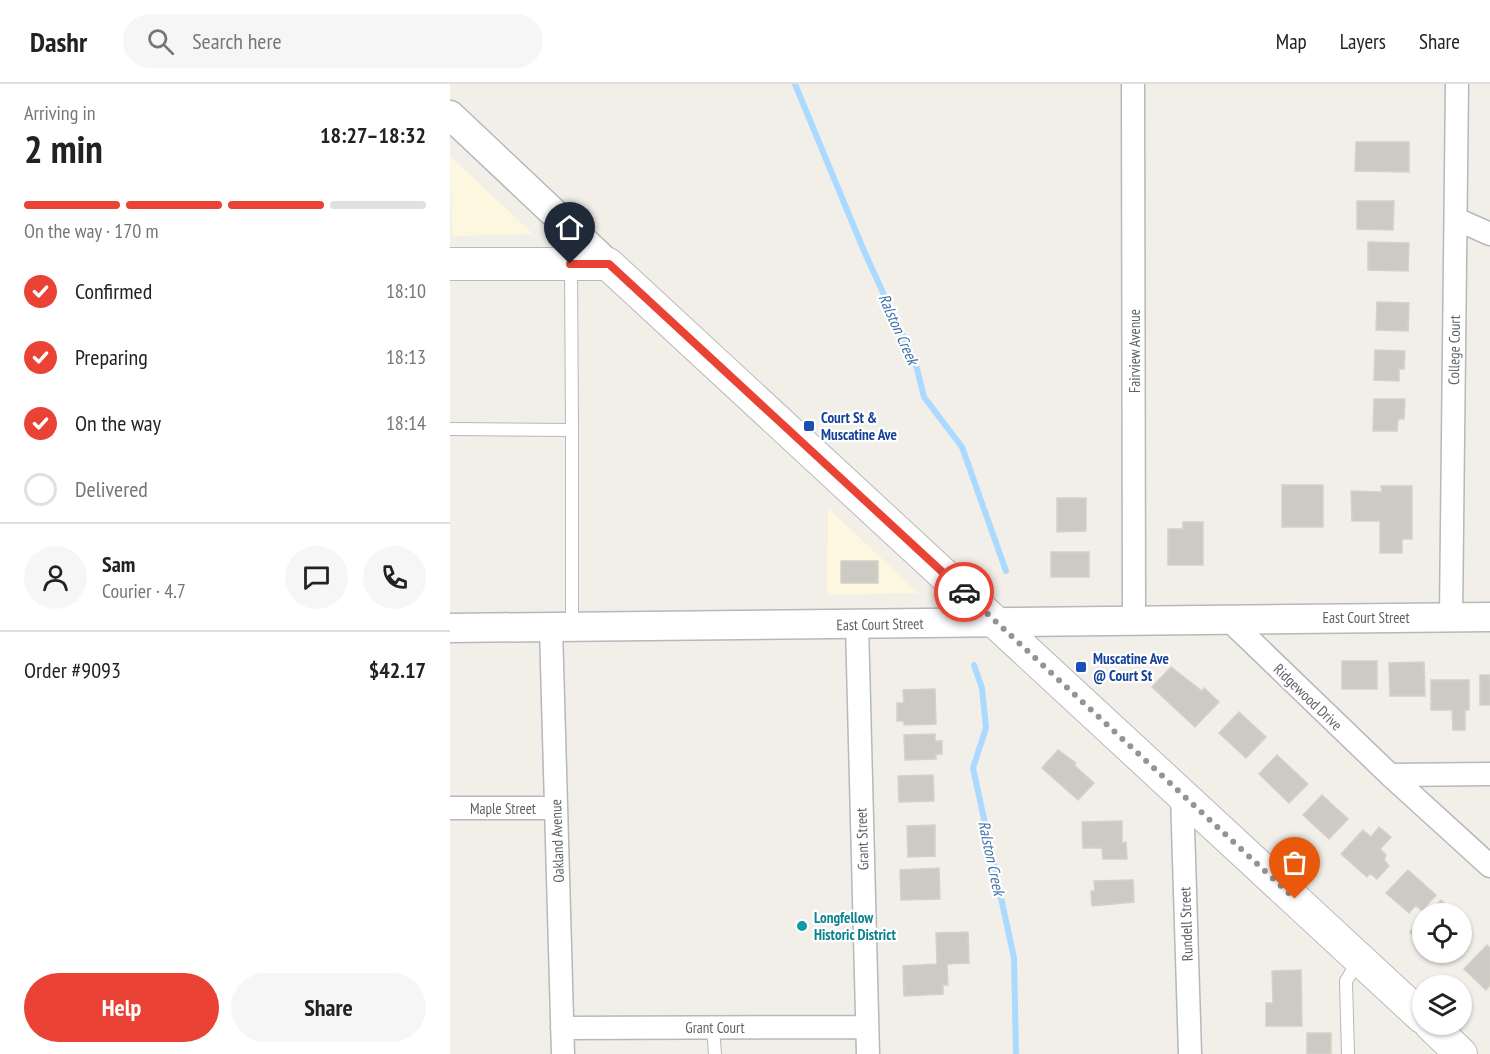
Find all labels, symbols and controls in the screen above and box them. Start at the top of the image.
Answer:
search box [123,14,543,68]
text: Dashr [30,23,87,60]
icon: search [144,25,177,58]
text: Search here [192,27,282,55]
text: Map [1276,28,1307,55]
text: Layers [1340,28,1386,55]
text: Share [1419,28,1460,55]
text: Arriving in [24,100,96,126]
text: 18:27–18:32 [320,121,426,149]
text: 2 min [24,123,103,174]
pin [544,202,595,264]
icon: home [553,211,586,244]
text: On the way · 170 m [24,218,159,244]
icon: check [24,275,57,308]
text: Confirmed [75,277,152,305]
text: 18:10 [386,278,426,304]
water label: Ralston Creek [874,290,924,369]
street label: Fairview Avenue [1125,309,1144,393]
street label: College Court [1444,315,1464,385]
icon: check [24,341,57,374]
text: Preparing [75,343,148,371]
text: 18:13 [386,344,426,370]
icon: check [24,407,57,440]
place label: Court St & Muscatine Ave [821,408,897,444]
text: On the way [75,409,161,437]
text: 18:14 [386,410,426,436]
marker: Court St & Muscatine Ave [802,419,816,433]
text: Delivered [75,475,148,503]
button: person [24,546,87,609]
button: chat [285,546,348,609]
button: phone [363,546,426,609]
text: Sam [102,550,135,578]
courier [934,562,994,622]
icon: car [948,576,981,609]
text: Courier · 4.7 [102,578,186,604]
street label: East Court Street [1322,608,1410,627]
street label: East Court Street [836,614,924,634]
place label: Muscatine Ave @ Court St [1093,649,1169,685]
text: Order #9093 [24,656,121,684]
text: $42.17 [369,656,426,684]
marker: Muscatine Ave @ Court St [1074,660,1088,674]
street label: Ridgewood Drive [1270,660,1346,734]
street label: Maple Street [470,799,536,818]
street label: Oakland Avenue [546,799,568,883]
street label: Grant Street [851,807,873,871]
water label: Ralston Creek [974,819,1010,899]
pin [1269,837,1320,899]
icon: bag [1278,846,1311,879]
street label: Rundell Street [1175,887,1197,961]
map controls [1412,903,1472,1035]
button: locate [1412,903,1472,963]
place label: Longfellow Historic District [814,908,896,944]
marker: Longfellow Historic District [795,919,809,933]
button: Help [24,973,219,1042]
button: Share [231,973,426,1042]
button: layers [1412,975,1472,1035]
street label: Grant Court [685,1018,745,1037]

